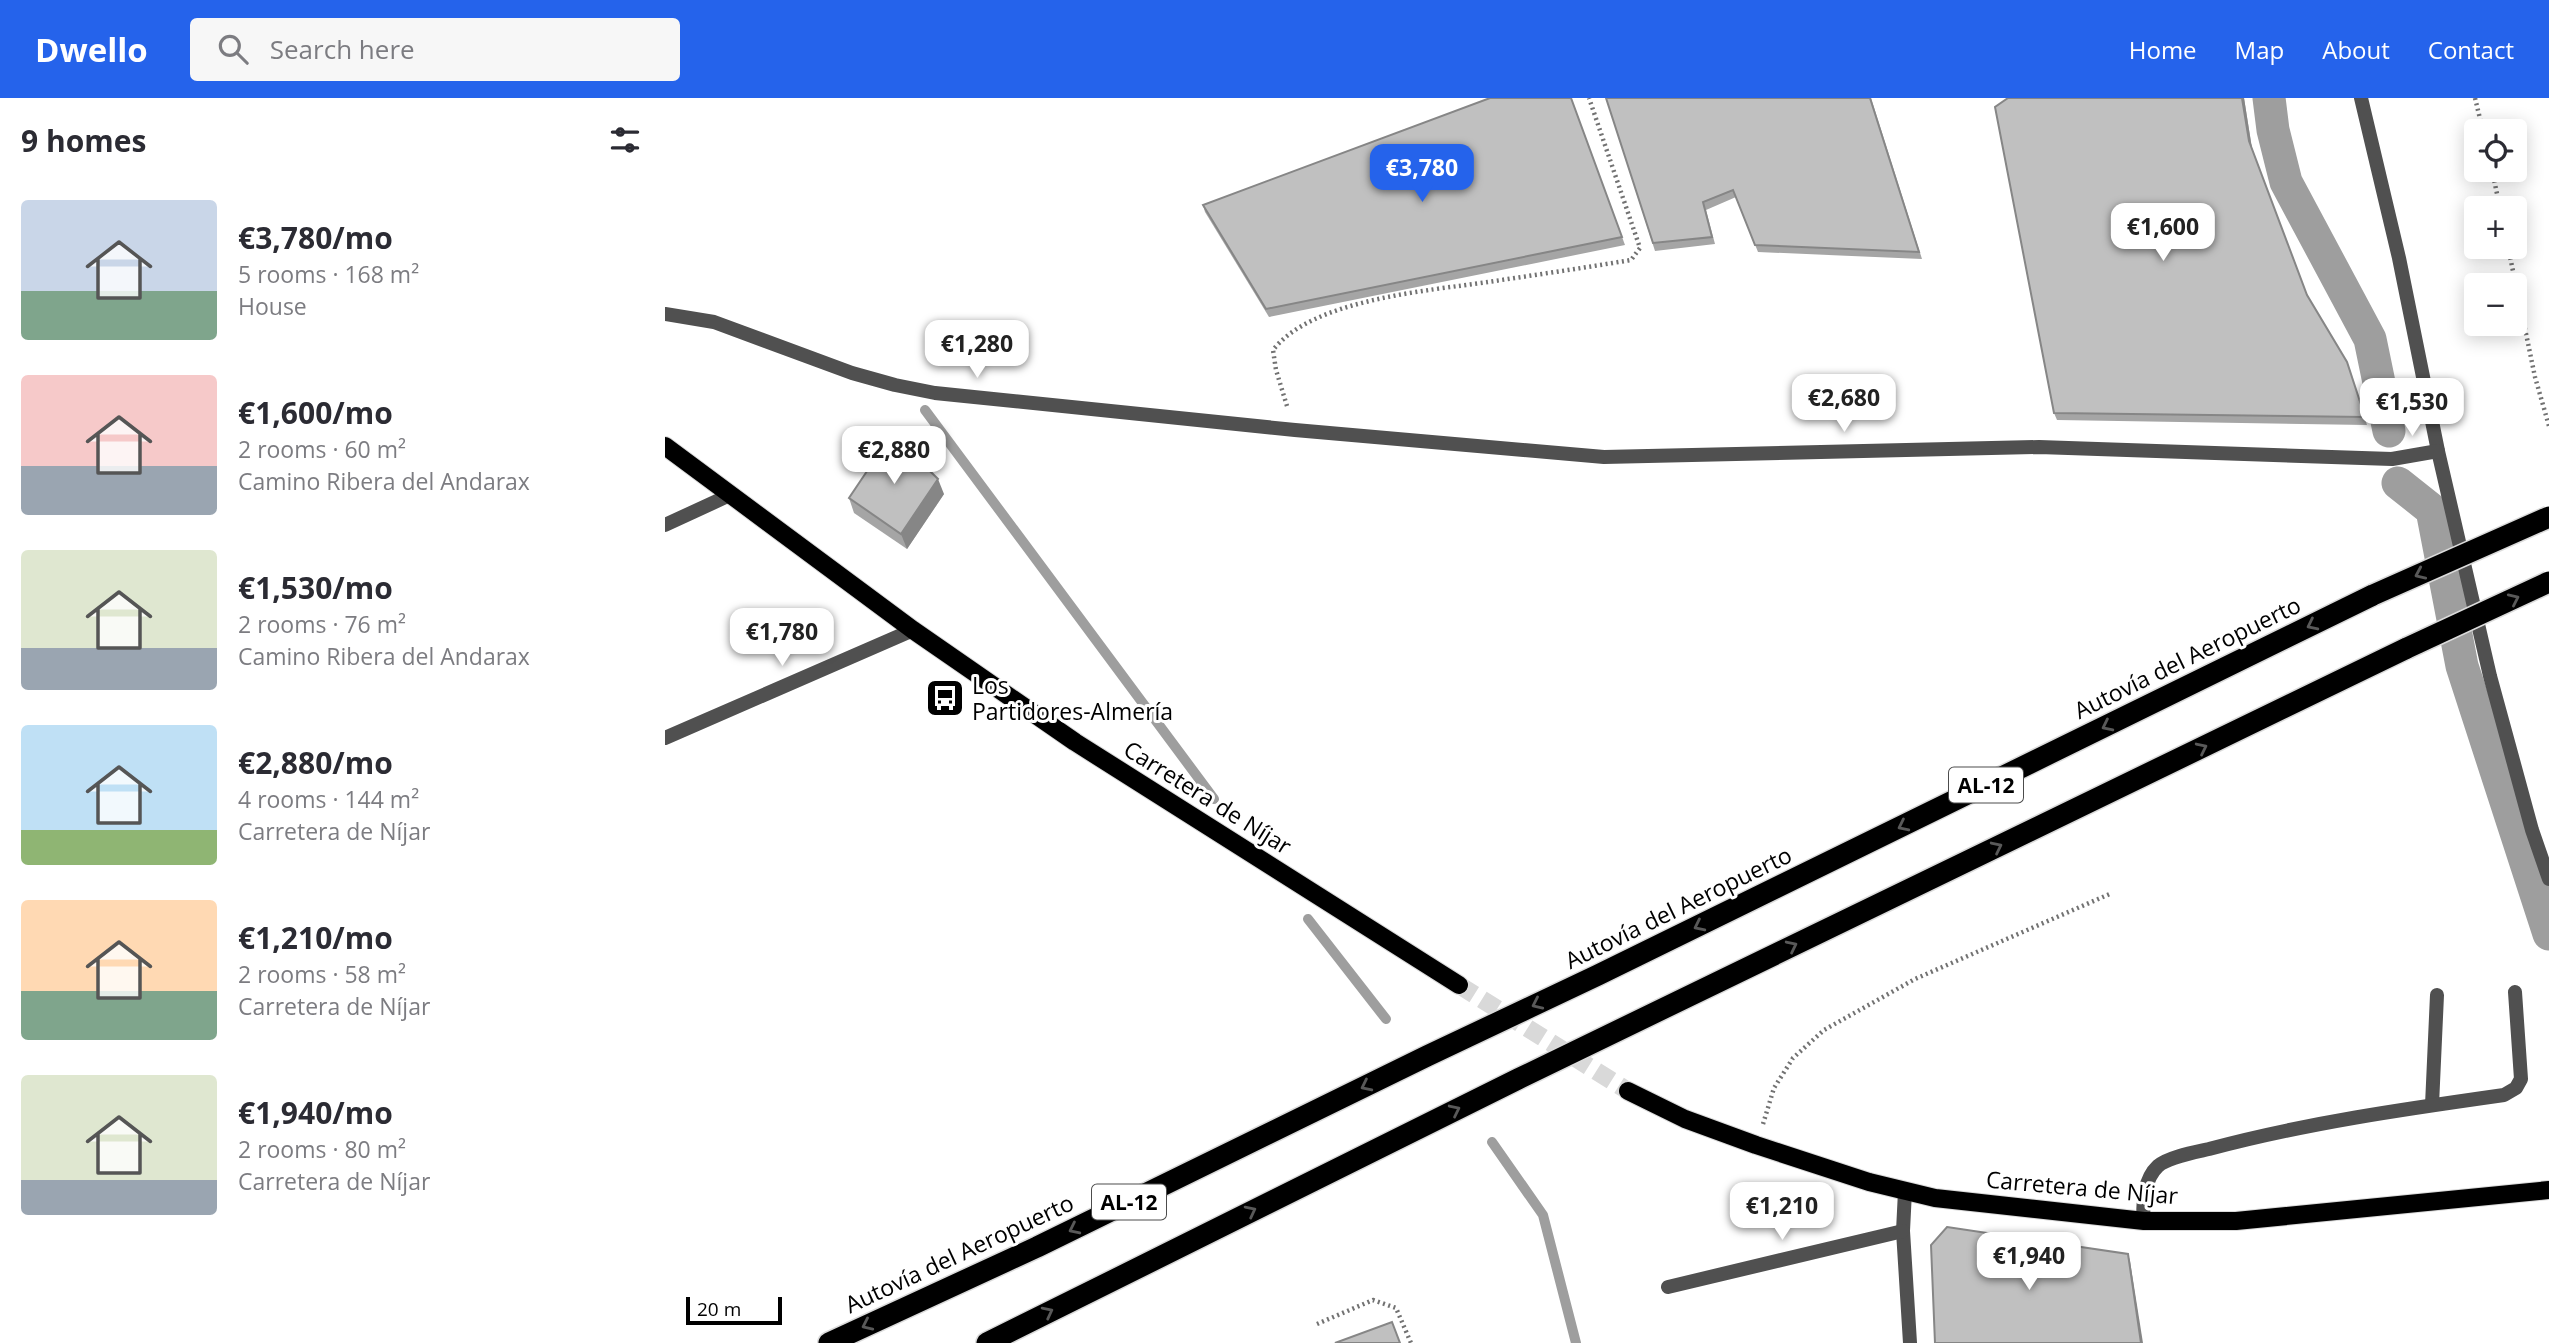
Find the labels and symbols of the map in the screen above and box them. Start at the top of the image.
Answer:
pin: €3,780 [1365,144,1479,204]
pin: €1,600 [2106,204,2220,263]
pin: €1,280 [920,320,1034,380]
pin: €2,680 [1787,374,1901,434]
pin: €1,530 [2355,378,2469,438]
pin: €2,880 [837,426,951,486]
one-way arrow [2414,566,2427,580]
street label: Autovía del Aeropuerto [2068,588,2306,726]
one-way arrow [2507,593,2519,607]
pin: €1,780 [725,608,839,668]
one-way arrow [2307,617,2319,631]
place label: Los Partidores-Almería [972,669,1173,727]
bus stop icon: Los Partidores-Almería [924,677,966,719]
one-way arrow [2102,717,2114,731]
street label: Carretera de Níjar [1118,732,1299,862]
one-way arrow [2195,742,2207,756]
road number: AL-12 [1949,768,2023,802]
one-way arrow [1898,817,1910,831]
street label: Autovía del Aeropuerto [1559,838,1797,976]
one-way arrow [1990,841,2002,855]
one-way arrow [1694,918,1706,932]
one-way arrow [1785,940,1798,954]
one-way arrow [1532,996,1544,1010]
one-way arrow [1361,1078,1373,1092]
one-way arrow [1448,1104,1460,1118]
street label: Carretera de Níjar [1985,1163,2180,1211]
pin: €1,210 [1725,1182,1839,1242]
road number: AL-12 [1092,1184,1166,1220]
street label: Autovía del Aeropuerto [840,1186,1078,1320]
one-way arrow [1244,1205,1256,1219]
one-way arrow [1069,1221,1081,1235]
pin: €1,940 [1972,1232,2086,1292]
scale bar [686,1294,782,1326]
one-way arrow [1041,1307,1053,1321]
one-way arrow [862,1317,875,1331]

